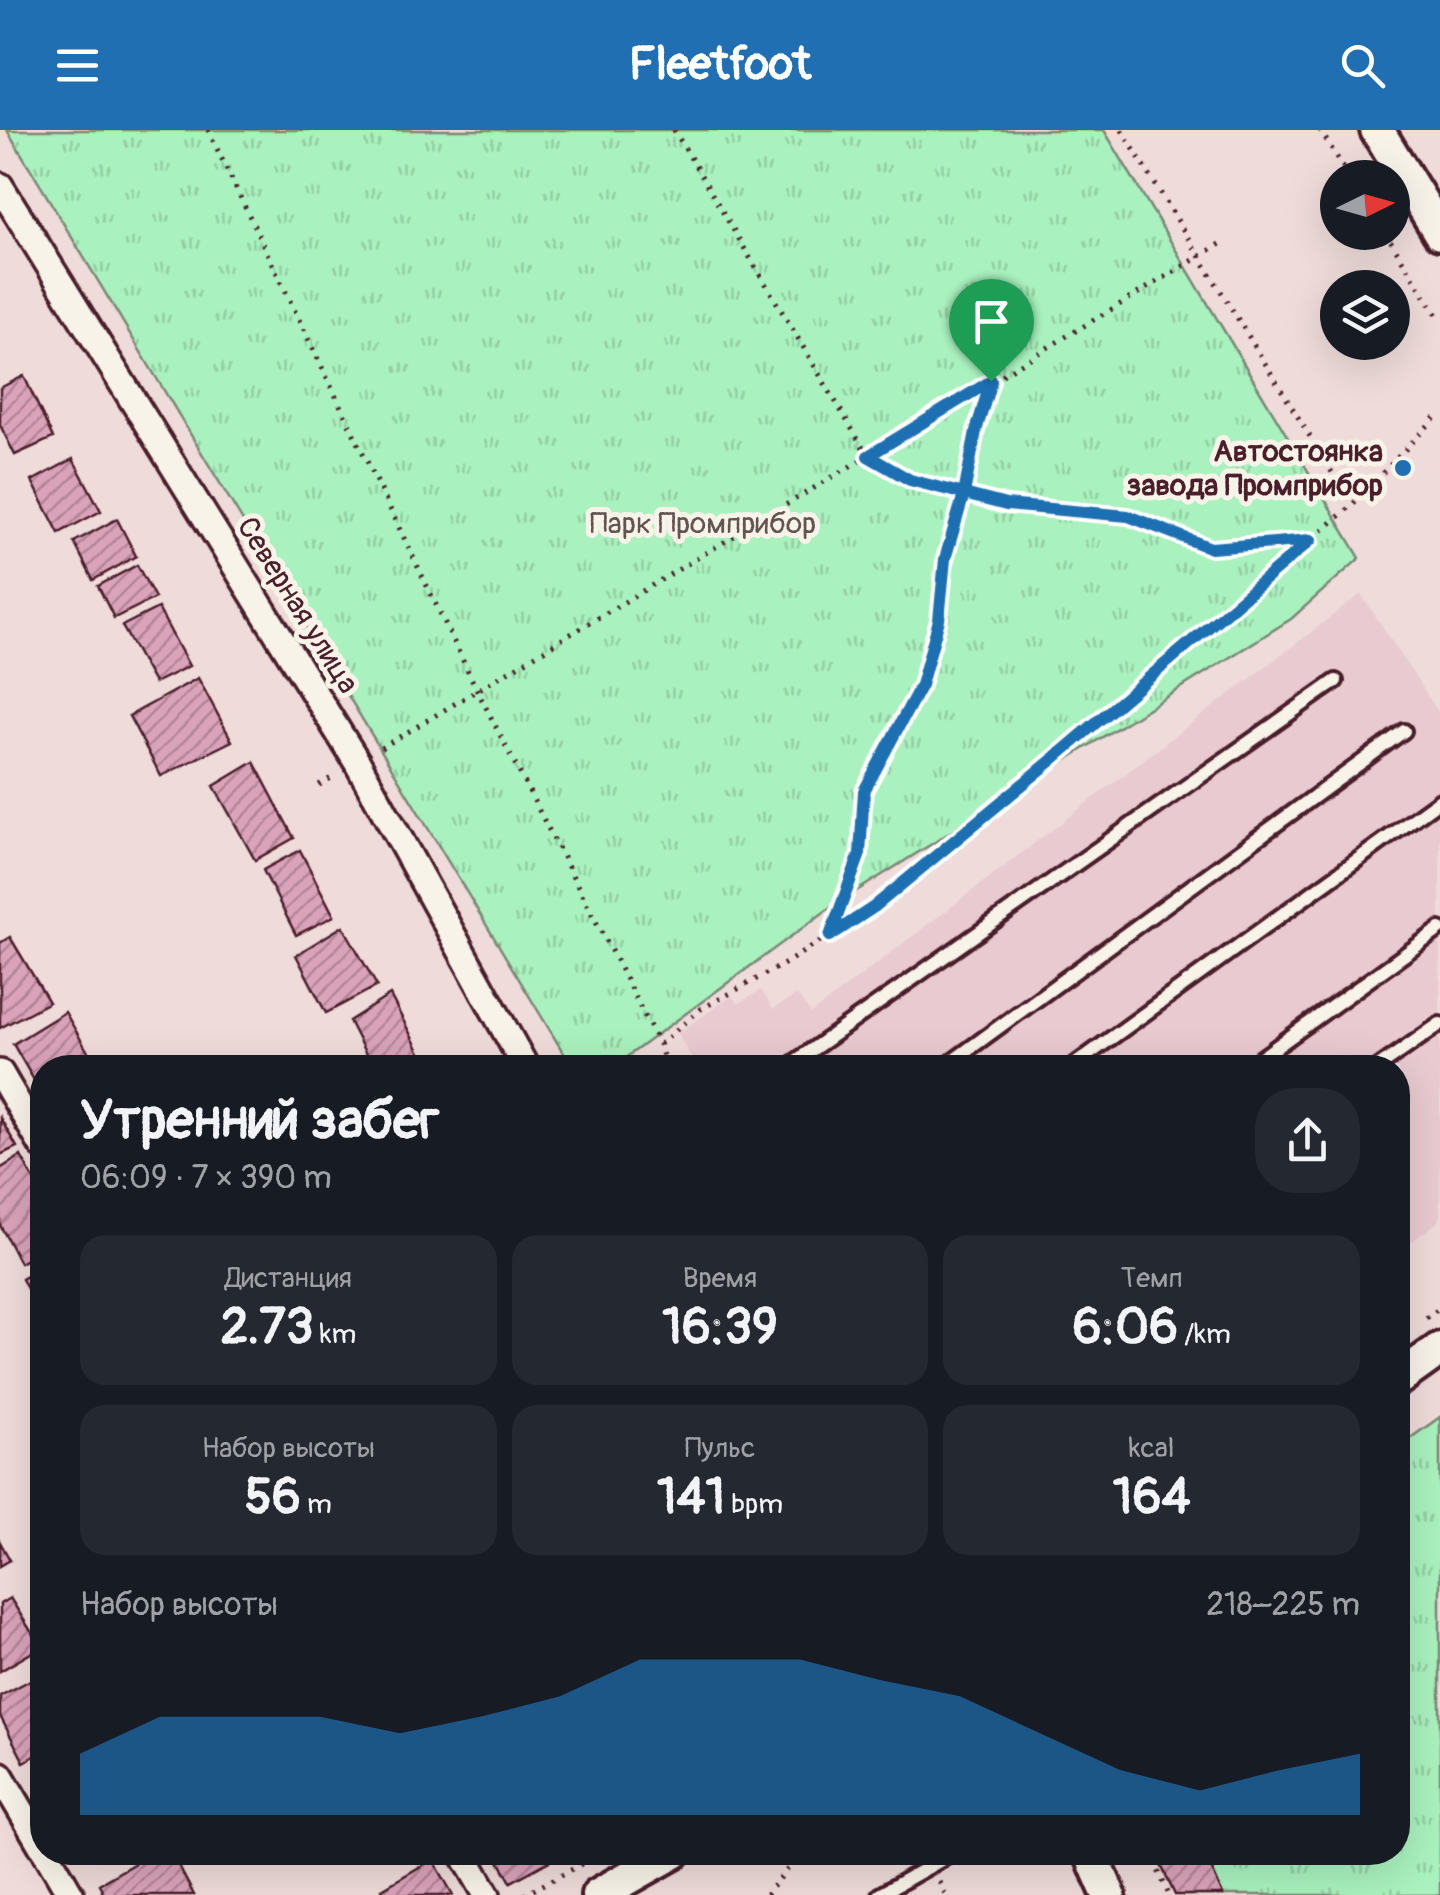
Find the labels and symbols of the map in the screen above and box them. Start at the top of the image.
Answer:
north arrow [1320,160,1410,250]
pin [949,279,1034,382]
place label: Автостоянка завода Промприбор [1127,433,1383,504]
marker: Автостоянка завода Промприбор [1392,457,1414,479]
park label: Парк Промприбор [590,505,816,542]
street label: Северная улица [229,510,367,700]

